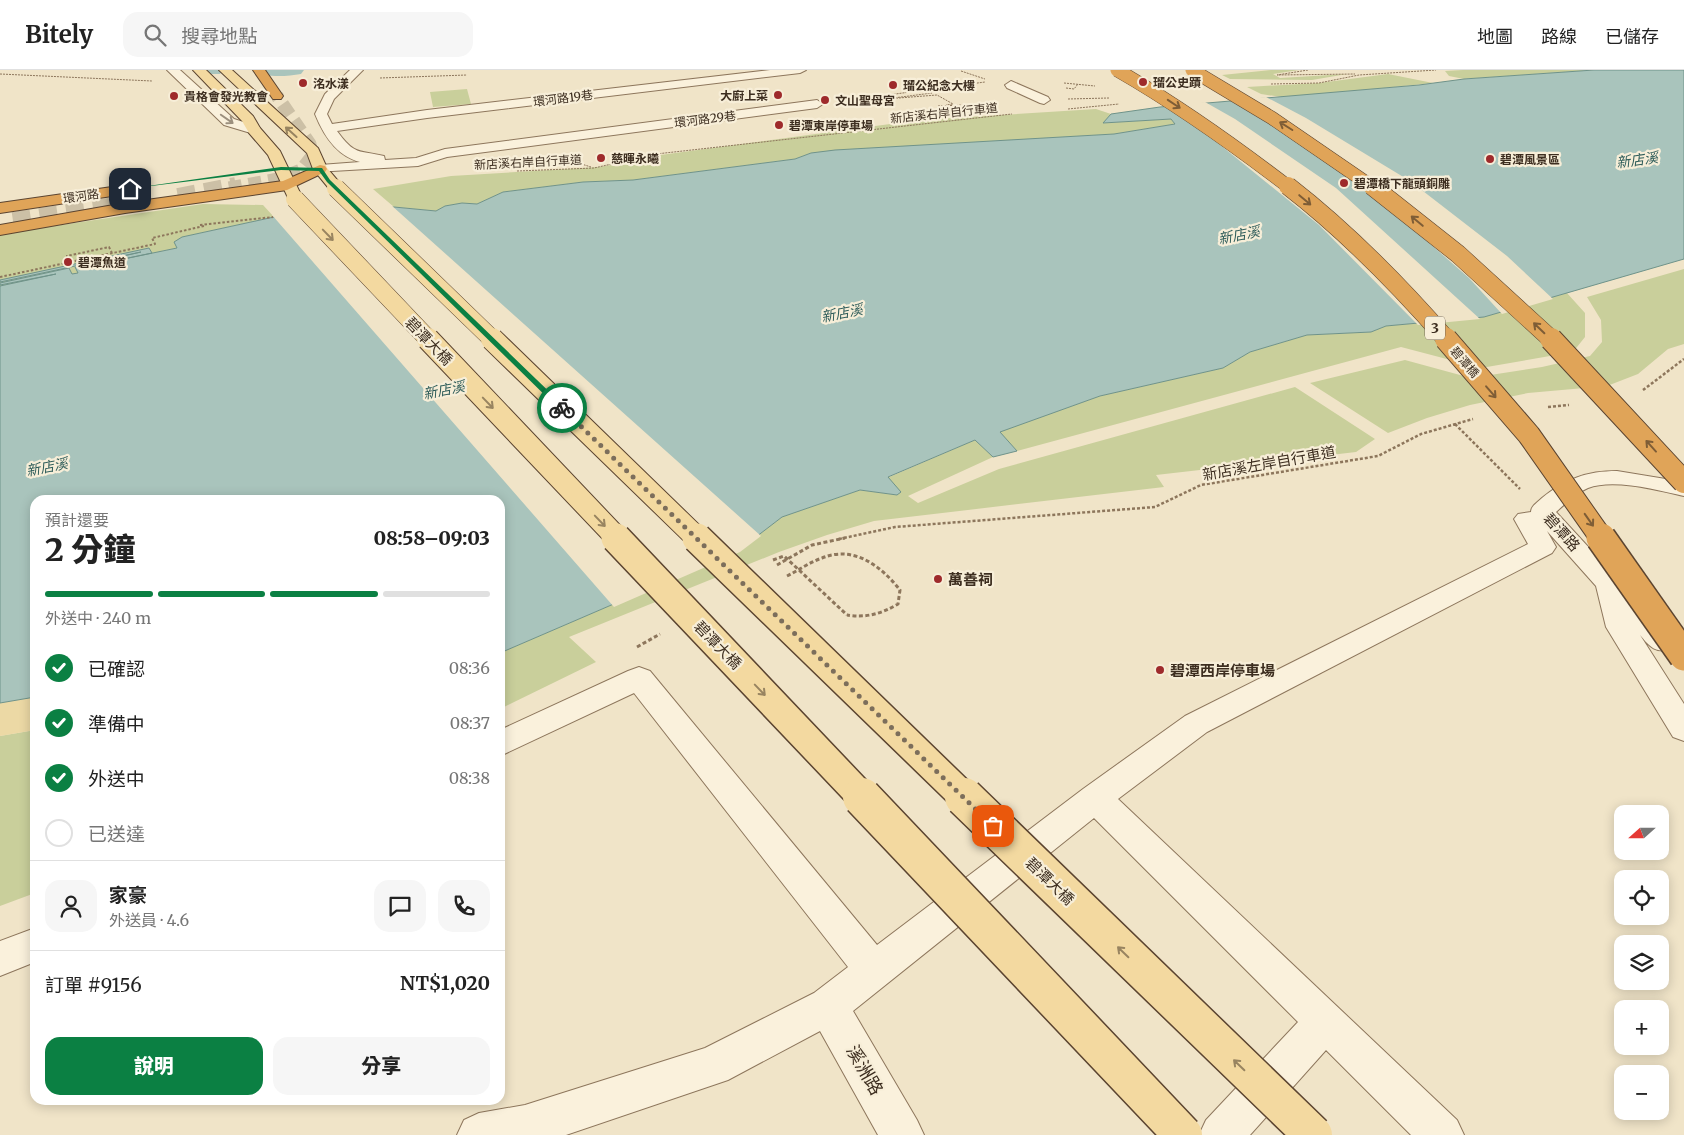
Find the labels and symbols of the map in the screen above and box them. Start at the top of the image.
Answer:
place label: 瑠公史蹟 [1153,75,1201,90]
place label: 洺水漾 [313,76,349,91]
marker: 瑠公史蹟 [1137,76,1149,88]
marker: 洺水漾 [297,77,309,89]
place label: 瑠公紀念大樓 [903,78,975,93]
marker: 瑠公紀念大樓 [887,79,899,91]
street label: 環河路19巷 [532,87,594,109]
place label: 大廚上菜 [720,88,768,103]
place label: 貴格會發光教會 [184,89,268,104]
marker: 大廚上菜 [772,89,784,101]
marker: 貴格會發光教會 [168,90,180,102]
place label: 文山聖母宮 [835,93,895,108]
marker: 文山聖母宮 [819,94,831,106]
one-way arrow [1167,99,1181,109]
street label: 新店溪右岸自行車道 [890,100,998,126]
street label: 環河路29巷 [673,108,737,130]
one-way arrow [220,114,234,124]
place label: 碧潭東岸停車場 [789,118,873,133]
marker: 碧潭東岸停車場 [773,119,785,131]
one-way arrow [1279,120,1293,130]
one-way arrow [285,126,298,138]
water label: 新店溪 [1615,148,1661,172]
place label: 慈暉永曦 [611,151,659,166]
street label: 新店溪右岸自行車道 [474,152,582,172]
marker: 慈暉永曦 [595,152,607,164]
place label: 碧潭風景區 [1500,152,1560,167]
marker: 碧潭風景區 [1484,153,1496,165]
pin [109,168,151,210]
place label: 碧潭橋下龍頭銅雕 [1354,176,1450,191]
marker: 碧潭橋下龍頭銅雕 [1338,177,1350,189]
street label: 環河路 [62,186,100,206]
one-way arrow [1298,194,1311,205]
one-way arrow [1411,216,1424,227]
water label: 新店溪 [1217,222,1263,248]
one-way arrow [322,228,334,241]
place label: 碧潭魚道 [78,255,126,270]
marker: 碧潭魚道 [62,256,74,268]
water label: 新店溪 [820,300,866,326]
street label: 碧潭大橋 [401,313,457,369]
road number: 3 [1425,317,1445,340]
one-way arrow [1533,322,1545,335]
street label: 碧潭橋 [1448,343,1482,381]
water label: 新店溪 [422,377,468,403]
courier [537,383,587,433]
one-way arrow [1485,385,1496,398]
one-way arrow [482,397,494,410]
one-way arrow [1646,439,1657,452]
street label: 新店溪左岸自行車道 [1201,442,1337,484]
water label: 新店溪 [25,454,71,480]
street label: 碧潭路 [1540,509,1584,555]
one-way arrow [1584,513,1595,526]
one-way arrow [594,515,606,528]
place label: 萬善祠 [948,570,993,589]
marker: 萬善祠 [932,573,944,585]
street label: 碧潭大橋 [690,617,746,673]
place label: 碧潭西岸停車場 [1170,661,1275,680]
marker: 碧潭西岸停車場 [1154,664,1166,676]
one-way arrow [754,684,766,696]
pin [972,805,1014,847]
north arrow [1614,805,1669,860]
street label: 碧潭大橋 [1022,853,1078,909]
one-way arrow [1117,946,1129,958]
street label: 溪洲路 [842,1041,888,1099]
one-way arrow [1233,1059,1246,1071]

